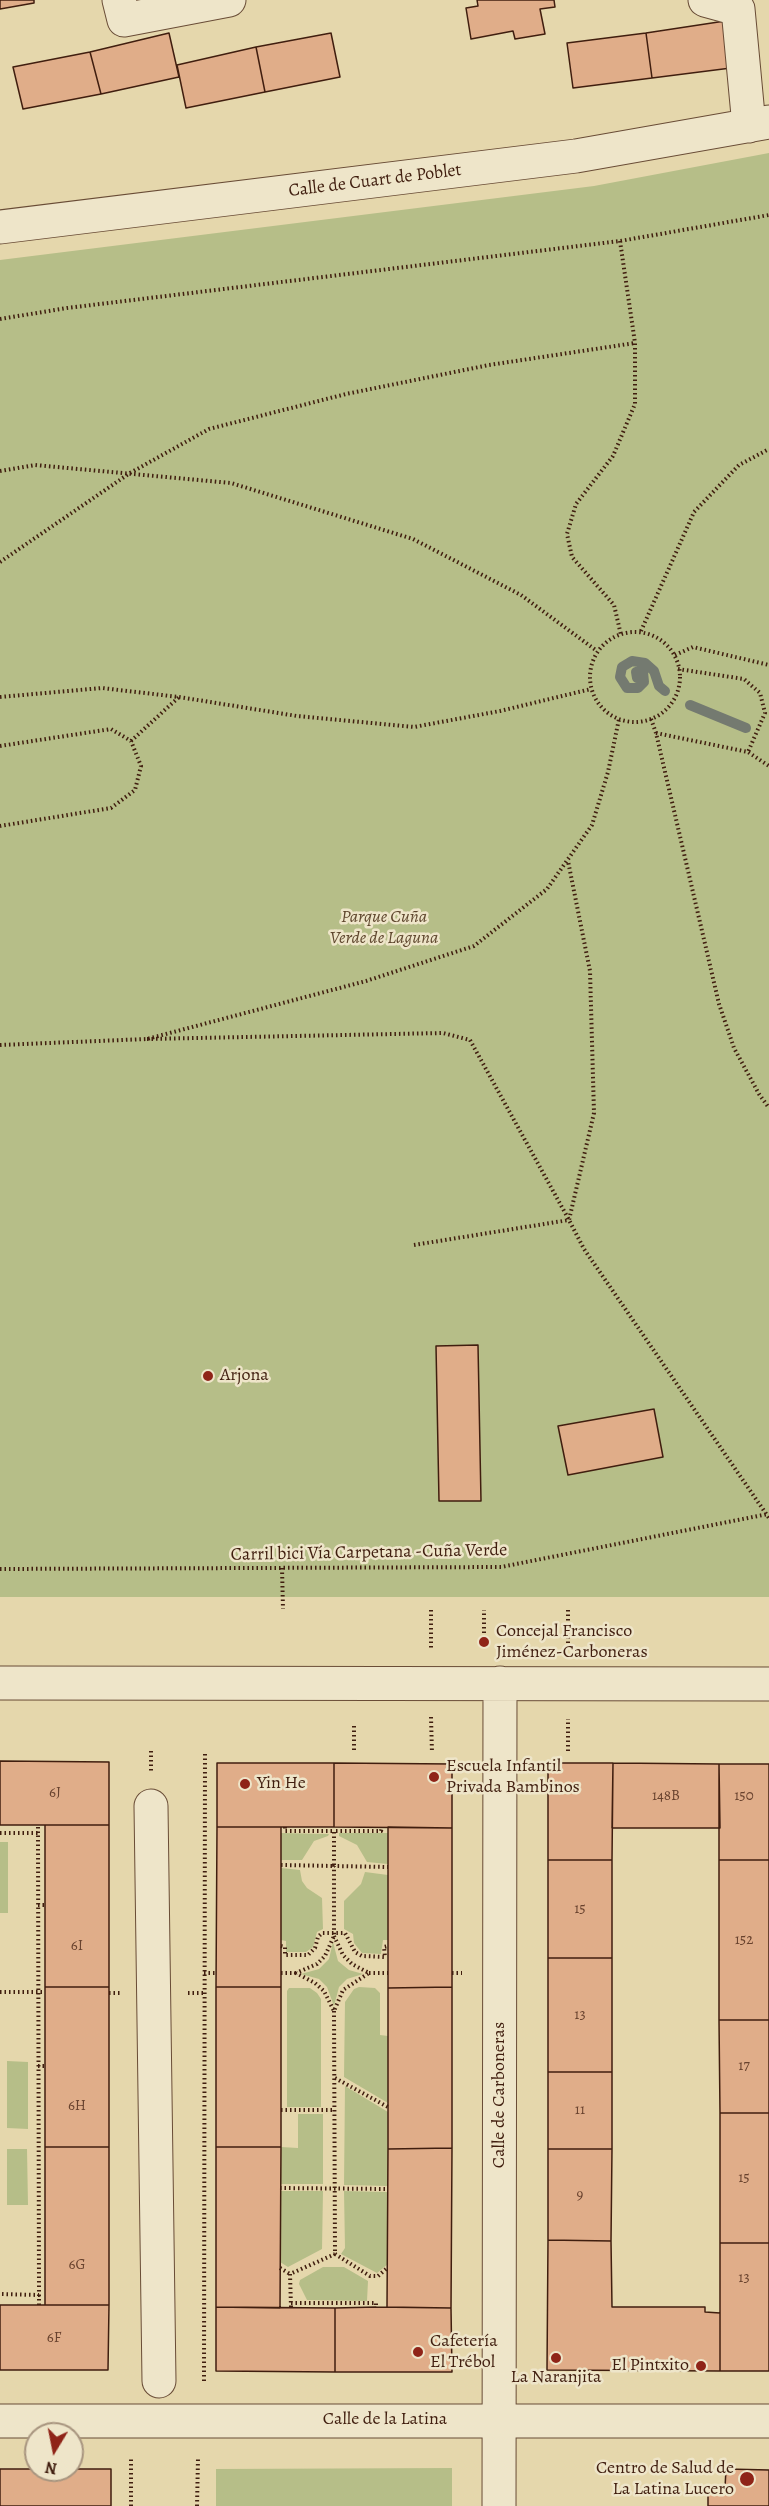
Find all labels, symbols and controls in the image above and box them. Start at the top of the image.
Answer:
street label: Calle de Cuart de Poblet [287,160,463,202]
park label: Parque Cuña Verde de Laguna [330,907,438,950]
place label: Arjona [220,1365,269,1387]
marker: Arjona [201,1369,215,1383]
street label: Carril bici Vía Carpetana -Cuña Verde [231,1540,507,1566]
place label: Concejal Francisco Jiménez-Carboneras [496,1621,648,1664]
marker: Concejal Francisco Jiménez-Carboneras [477,1635,491,1649]
place label: Escuela Infantil Privada Bambinos [446,1756,580,1798]
marker: Escuela Infantil Privada Bambinos [427,1770,441,1784]
place label: Yin He [257,1773,306,1795]
marker: Yin He [238,1777,252,1791]
house number: 6J [49,1784,61,1802]
house number: 148B [652,1787,680,1805]
house number: 150 [734,1787,754,1805]
house number: 15 [574,1900,586,1918]
house number: 152 [735,1931,753,1949]
house number: 6I [71,1937,83,1955]
house number: 13 [574,2006,586,2024]
street label: Calle de Carboneras [489,2022,511,2168]
house number: 17 [738,2057,750,2075]
house number: 6H [68,2097,86,2115]
house number: 11 [575,2101,585,2119]
house number: 15 [738,2169,750,2187]
house number: 9 [577,2186,583,2204]
house number: 6G [69,2256,85,2274]
house number: 13 [738,2269,750,2287]
house number: 6F [47,2329,61,2347]
place label: Cafetería El Trébol [430,2331,498,2374]
marker: Cafetería El Trébol [411,2345,425,2359]
marker: La Naranjita [549,2351,563,2365]
place label: El Pintxito [611,2355,689,2377]
marker: El Pintxito [694,2359,708,2373]
place label: La Naranjita [511,2367,601,2389]
street label: Calle de la Latina [323,2409,447,2431]
north arrow [24,2422,84,2482]
text: N [44,2456,59,2480]
place label: Centro de Salud de La Latina Lucero [596,2458,734,2500]
marker: Centro de Salud de La Latina Lucero [738,2470,756,2488]

